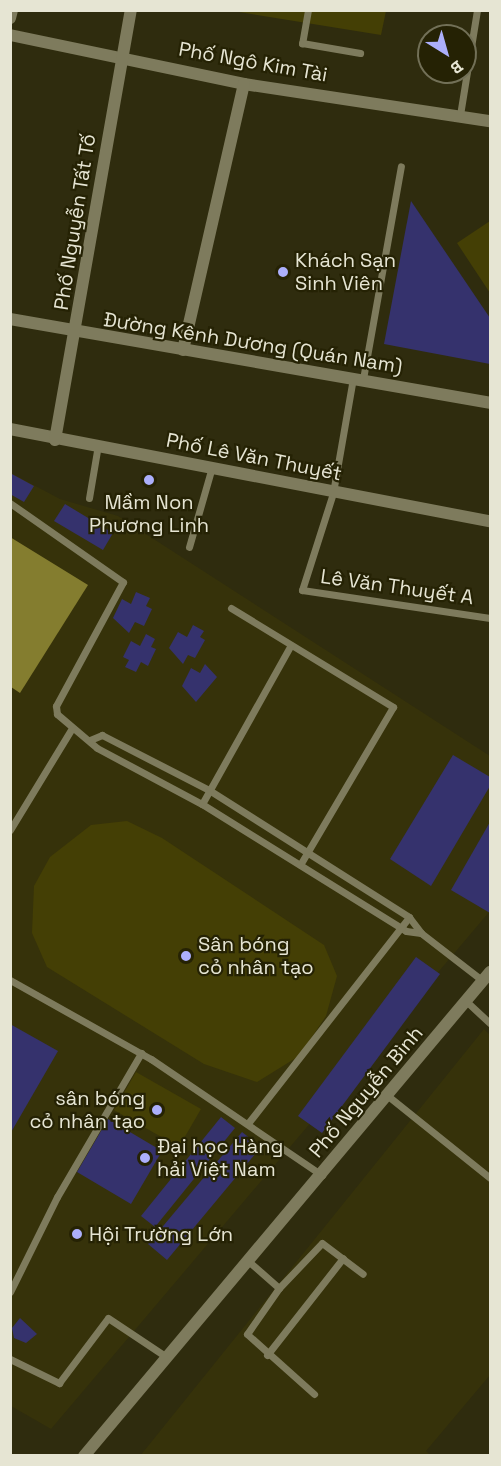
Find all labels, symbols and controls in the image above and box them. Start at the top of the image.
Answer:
north arrow [417,24,477,84]
street label: Phố Ngô Kim Tài [176,37,330,87]
text: B [446,56,467,79]
street label: Phố Nguyễn Tất Tố [49,132,101,312]
place label: Khách Sạn Sinh Viên [295,248,396,295]
marker: Khách Sạn Sinh Viên [276,265,290,279]
street label: Đường Kênh Dương (Quán Nam) [102,308,404,378]
street label: Phố Lê Văn Thuyết [164,428,344,486]
marker: Mầm Non Phương Linh [142,473,156,487]
place label: Mầm Non Phương Linh [89,490,209,537]
street label: Lê Văn Thuyết A [319,564,475,610]
place label: Sân bóng cỏ nhân tạo [198,933,314,980]
marker: Sân bóng cỏ nhân tạo [179,949,193,963]
street label: Phố Nguyễn Bình [304,1021,428,1163]
place label: sân bóng cỏ nhân tạo [29,1086,145,1133]
marker: sân bóng cỏ nhân tạo [150,1103,164,1117]
place label: Đại học Hàng hải Việt Nam [157,1134,283,1181]
marker: Đại học Hàng hải Việt Nam [138,1151,152,1165]
place label: Hội Trường Lớn [89,1222,234,1246]
marker: Hội Trường Lớn [70,1227,84,1241]

